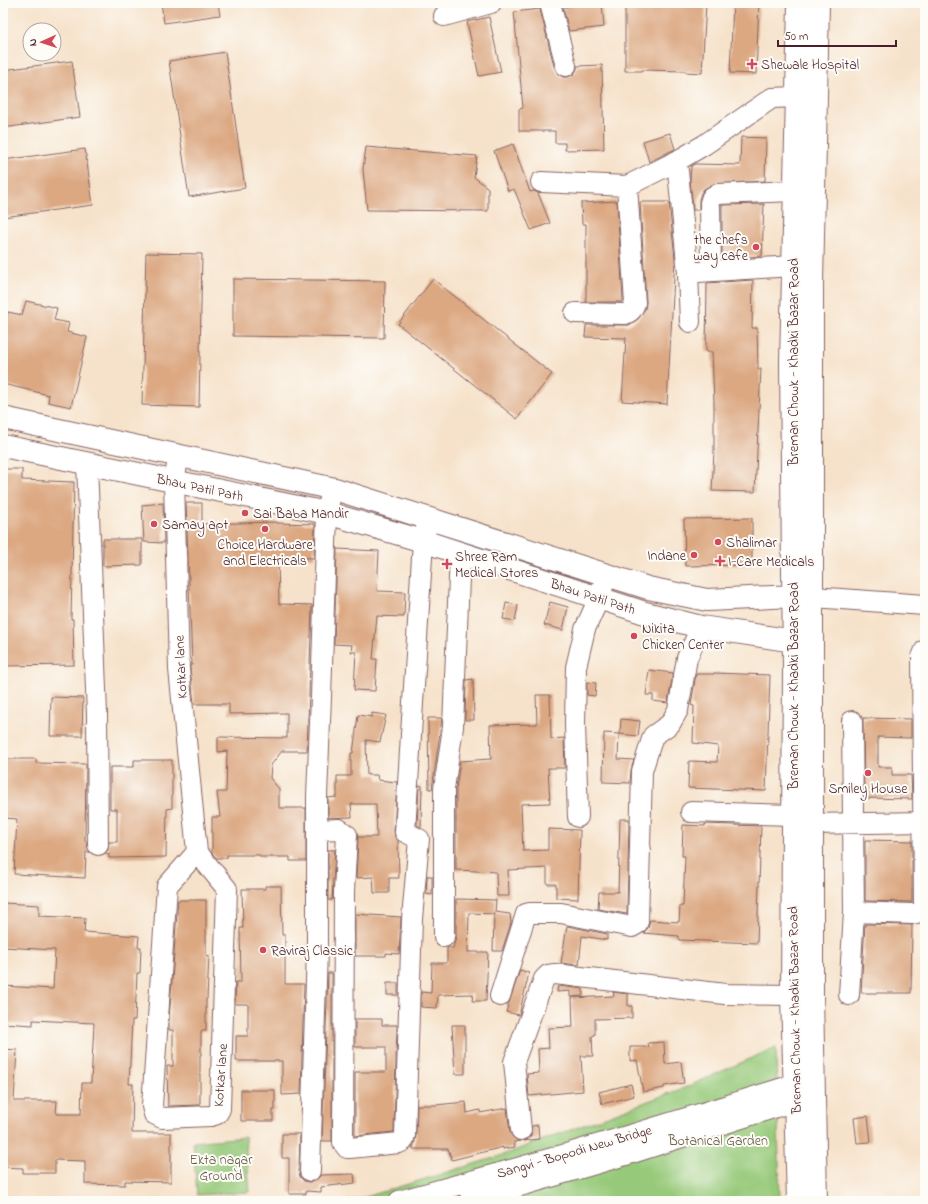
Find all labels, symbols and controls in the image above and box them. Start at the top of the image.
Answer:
north arrow [22,22,62,62]
scale bar [778,22,896,48]
text: 50 m [784,28,808,46]
text: N [25,38,41,47]
place label: Shewale Hospital [761,55,859,76]
marker: Shewale Hospital [746,58,758,70]
place label: the chefs way cafe [693,230,749,268]
marker: the chefs way cafe [751,242,761,252]
street label: Breman Chowk - Khadki Bazar Road [784,258,805,467]
street label: Bhau Patil Path [153,469,245,508]
place label: Sai Baba Mandir [253,504,349,525]
marker: Sai Baba Mandir [240,508,250,518]
place label: Samay apt [162,515,228,537]
marker: Samay apt [149,519,159,529]
marker: Choice Hardware and Electricals [260,524,270,534]
place label: Shalimar [726,533,777,554]
place label: Choice Hardware and Electricals [217,535,313,572]
marker: Shalimar [713,537,723,547]
place label: Indane [647,546,687,567]
place label: Shree Ram Medical Stores [455,547,539,584]
marker: Indane [689,550,699,560]
place label: I-Care Medicals [728,552,814,573]
marker: I-Care Medicals [715,556,725,566]
marker: Shree Ram Medical Stores [442,559,452,569]
street label: Bhau Patil Path [546,573,638,621]
street label: Breman Chowk - Khadki Bazar Road [784,582,805,791]
place label: Nikita Chicken Center [642,619,725,656]
marker: Nikita Chicken Center [629,631,639,641]
street label: Kotkar lane [169,634,194,699]
marker: Smiley House [863,768,873,778]
place label: Smiley House [828,779,908,801]
street label: Breman Chowk - Khadki Bazar Road [783,906,808,1115]
place label: Raviraj Classic [271,941,354,962]
marker: Raviraj Classic [258,945,268,955]
street label: Kotkar lane [209,1042,234,1107]
street label: Sangvi - Bopodi New Bridge [494,1120,655,1186]
park label: Botanical Garden [667,1131,768,1152]
park label: Ekta nagar Ground [189,1150,253,1187]

